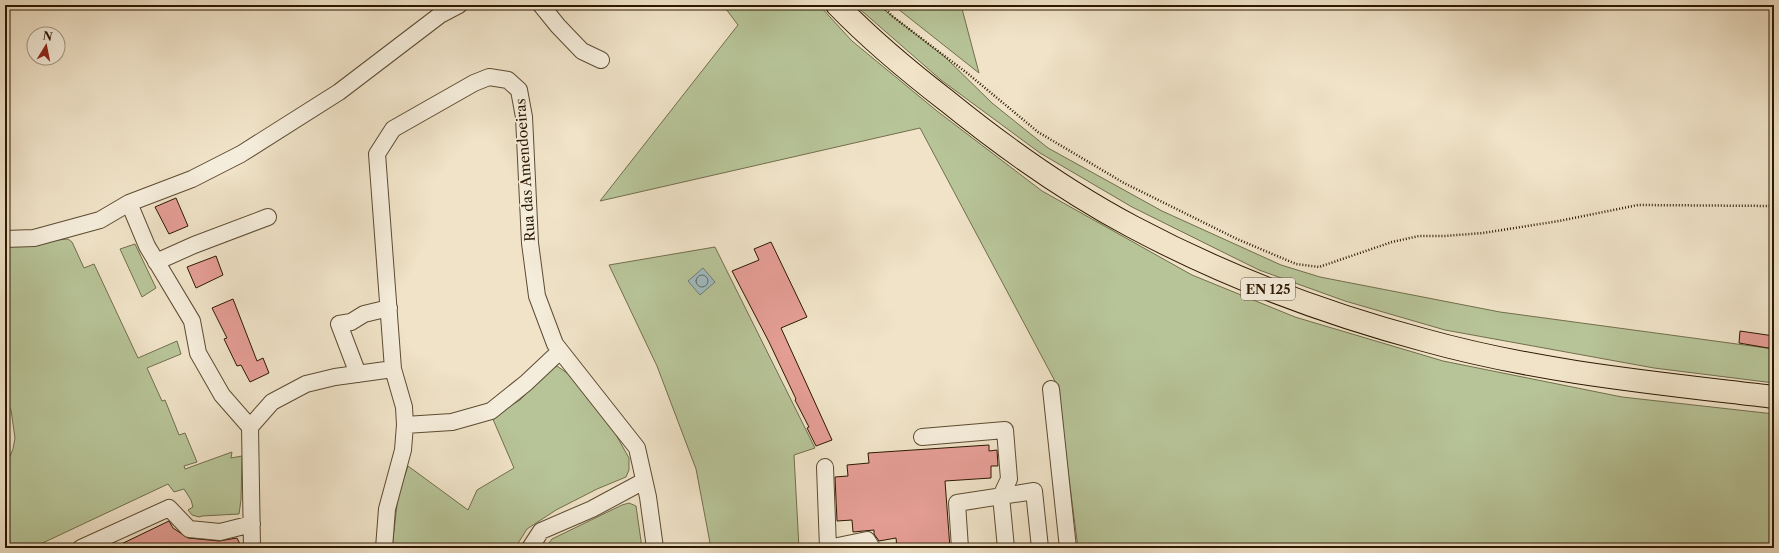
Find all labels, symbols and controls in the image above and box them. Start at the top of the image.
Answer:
north arrow [26,26,66,66]
text: N [42,28,54,44]
street label: Rua das Amendoeiras [511,98,539,242]
road number: EN 125 [1241,278,1295,300]

